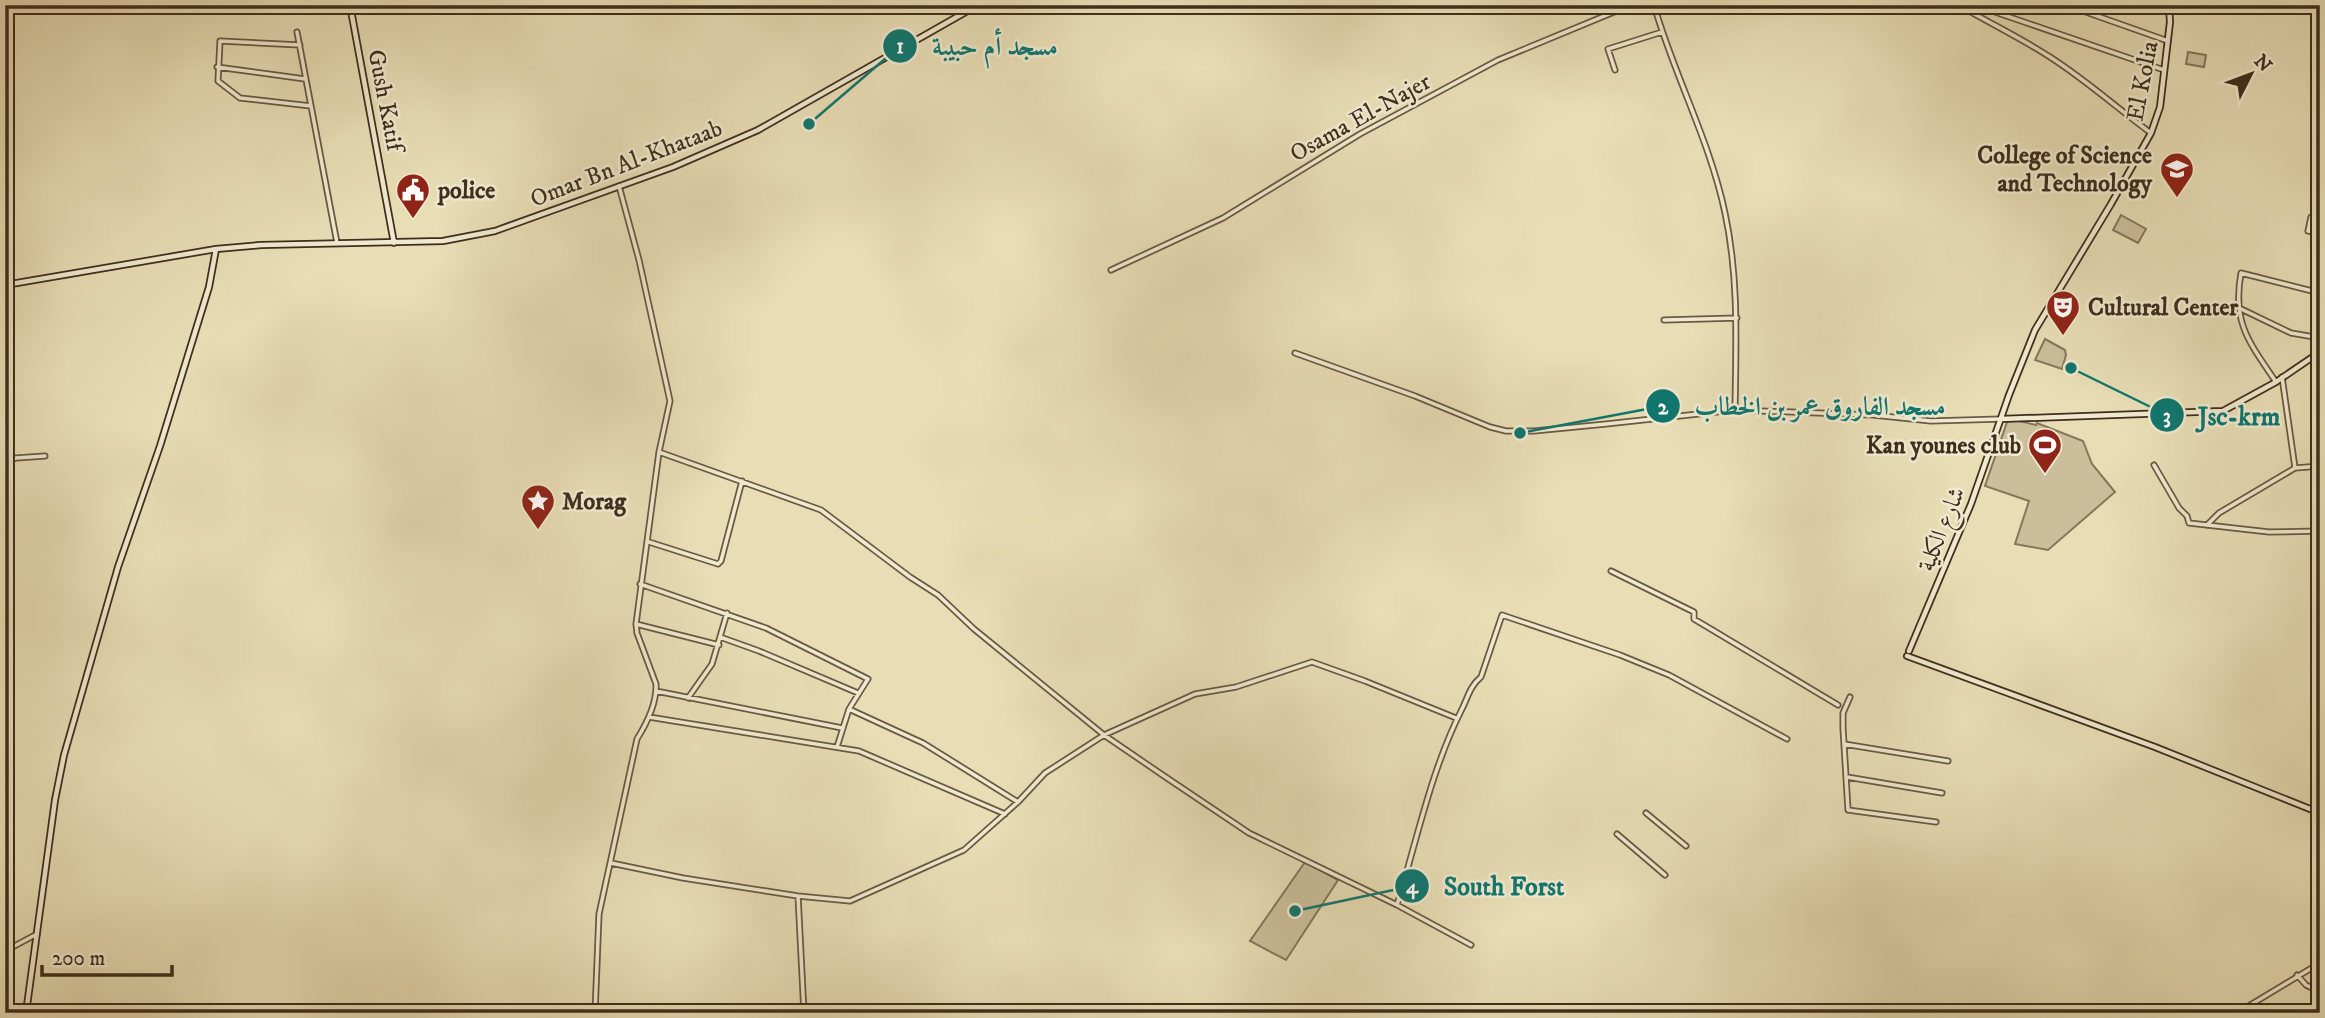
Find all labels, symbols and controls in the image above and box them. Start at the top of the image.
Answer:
callout: مسجد أم حبيبة [883,22,1072,69]
text: مسجد أم حبيبة [932,28,1058,69]
text: 1 [896,34,904,60]
street label: El Kolia [2121,38,2166,124]
north arrow [2216,38,2286,108]
street label: Gush Katif [360,47,410,157]
text: N [2249,50,2277,77]
street label: Osama El-Najer [1285,67,1436,169]
street label: Omar Bn Al-Khataab [526,114,727,214]
place label: College of Science and Technology [1977,141,2153,199]
school or university icon: College of Science and Technology [2158,150,2196,199]
public building icon: police [394,171,432,220]
place label: police [437,176,495,206]
theatre icon: Cultural Center [2044,288,2082,337]
place label: Cultural Center [2088,293,2239,323]
callout: مسجد الفاروق عمر بن الخطاب [1646,383,1960,430]
text: مسجد الفاروق عمر بن الخطاب [1694,391,1946,424]
callout: Jsc-krm [2149,392,2294,439]
text: 2 [1658,395,1669,421]
text: Jsc-krm [2195,401,2281,434]
text: 3 [2163,404,2171,430]
sports icon: Kan younes club [2026,426,2064,475]
place label: Kan younes club [1866,431,2021,461]
place icon: Morag [519,482,557,531]
street label: شارع الكلية [1911,483,1976,577]
place label: Morag [562,487,627,517]
callout: South Forst [1394,862,1578,909]
text: South Forst [1444,871,1565,904]
text: 4 [1406,874,1419,900]
scale bar [42,934,172,978]
text: 200 m [52,946,105,972]

